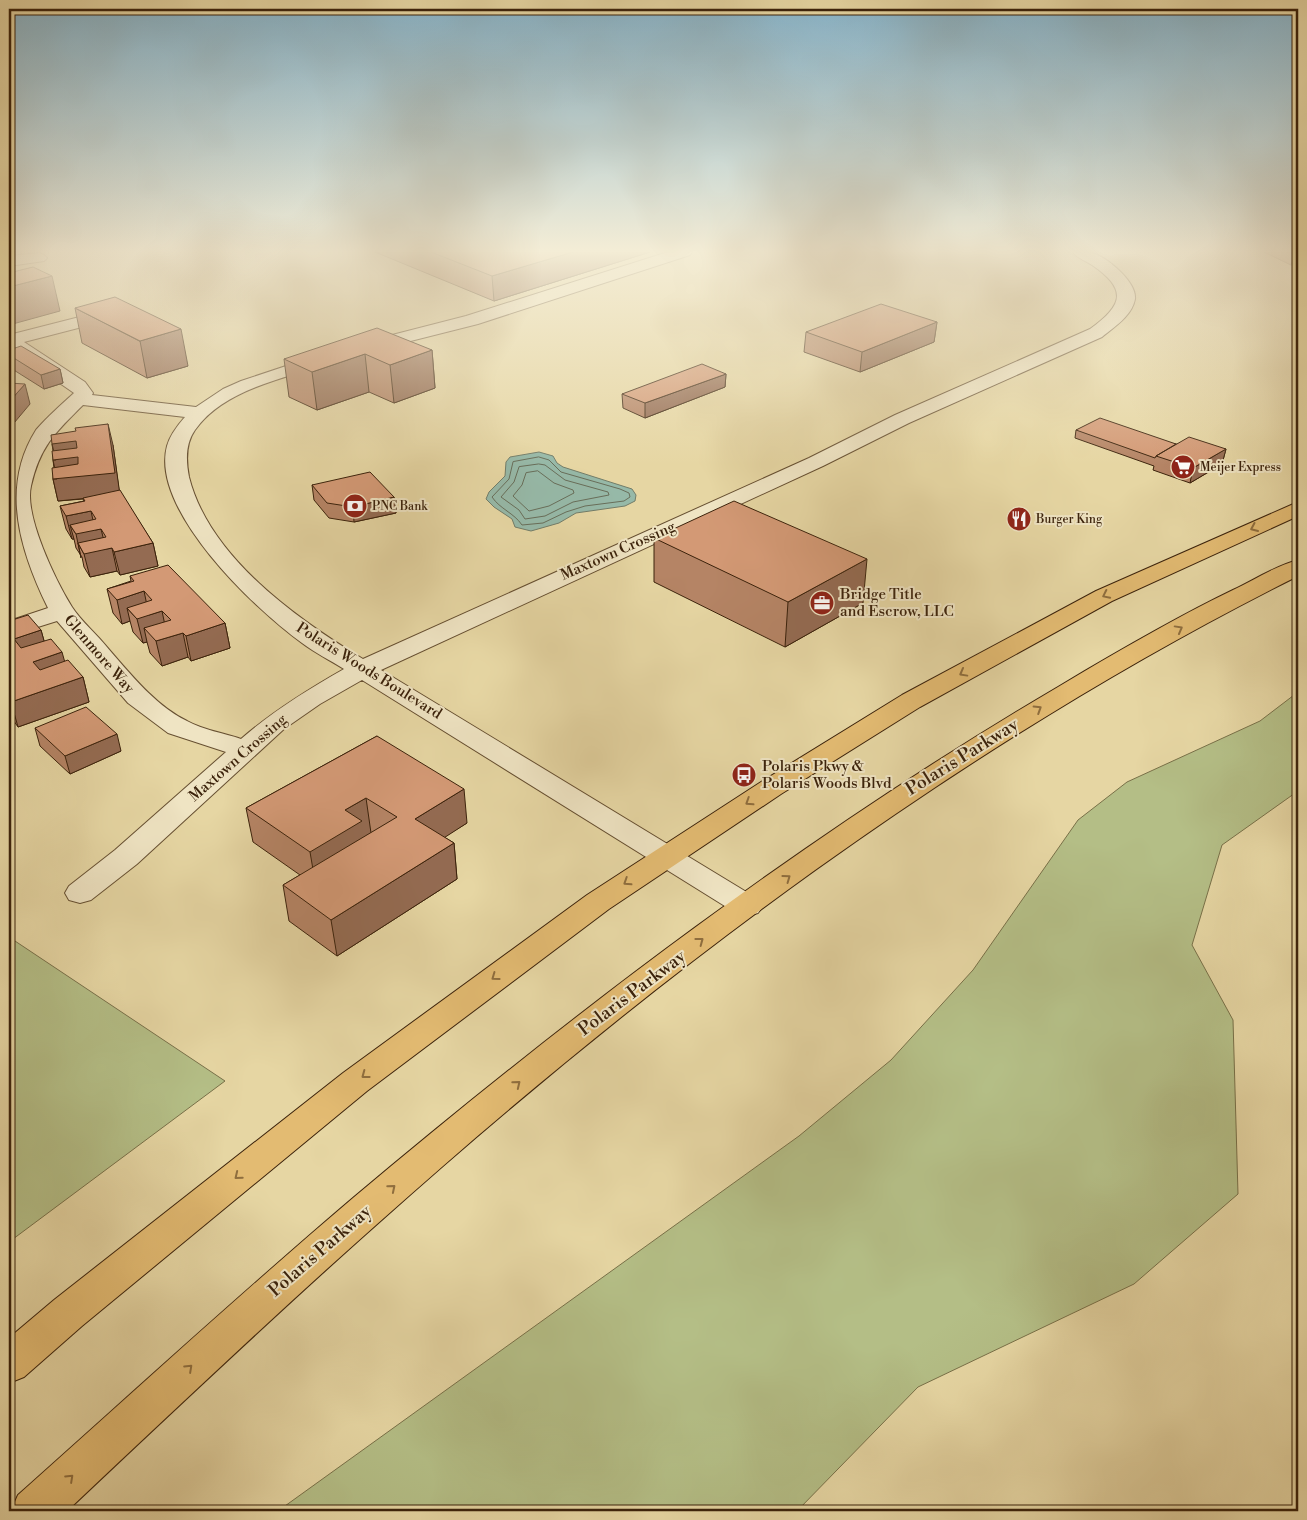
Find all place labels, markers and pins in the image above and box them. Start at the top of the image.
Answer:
supermarket icon: Meijer Express [1170,454,1196,480]
place label: Meijer Express [1200,460,1281,475]
bank icon: PNC Bank [342,493,368,519]
place label: PNC Bank [372,499,428,514]
restaurant icon: Burger King [1006,506,1032,532]
place label: Burger King [1035,512,1103,527]
place label: Bridge Title and Escrow, LLC [839,585,954,621]
office icon: Bridge Title and Escrow, LLC [809,590,835,616]
place label: Polaris Pkwy & Polaris Woods Blvd [762,757,892,793]
bus stop icon: Polaris Pkwy & Polaris Woods Blvd [731,762,757,788]

